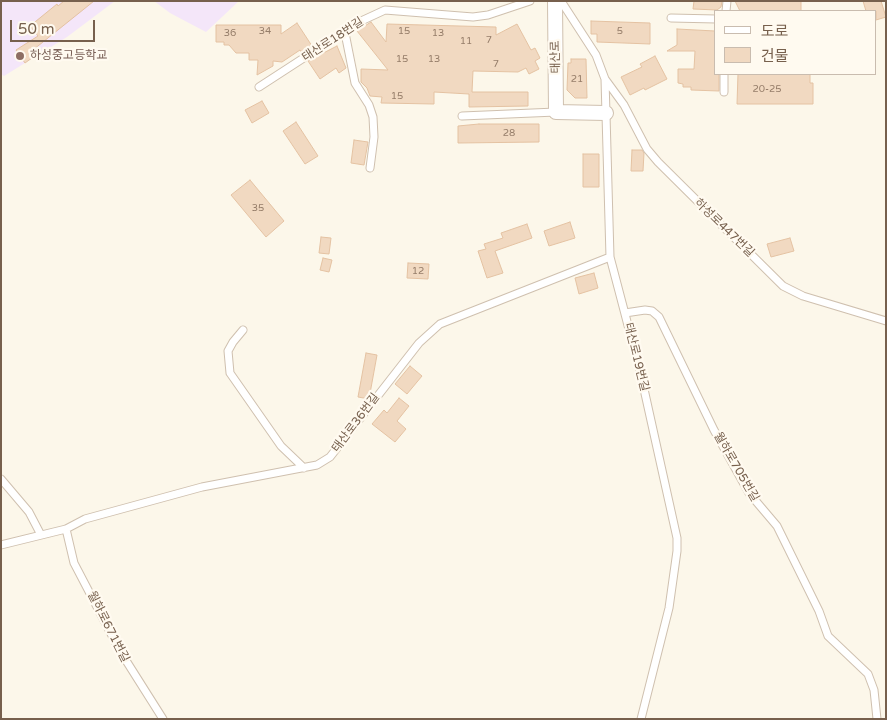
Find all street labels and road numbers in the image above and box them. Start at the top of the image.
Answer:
street label: 태산로18번길 [300,15,366,65]
street label: 태산로 [549,40,563,74]
street label: 하성로447번길 [691,196,757,260]
street label: 태산로19번길 [621,321,651,393]
street label: 태산로36번길 [329,391,383,455]
street label: 월하로705번길 [710,430,762,504]
street label: 월하로671번길 [84,589,132,665]

